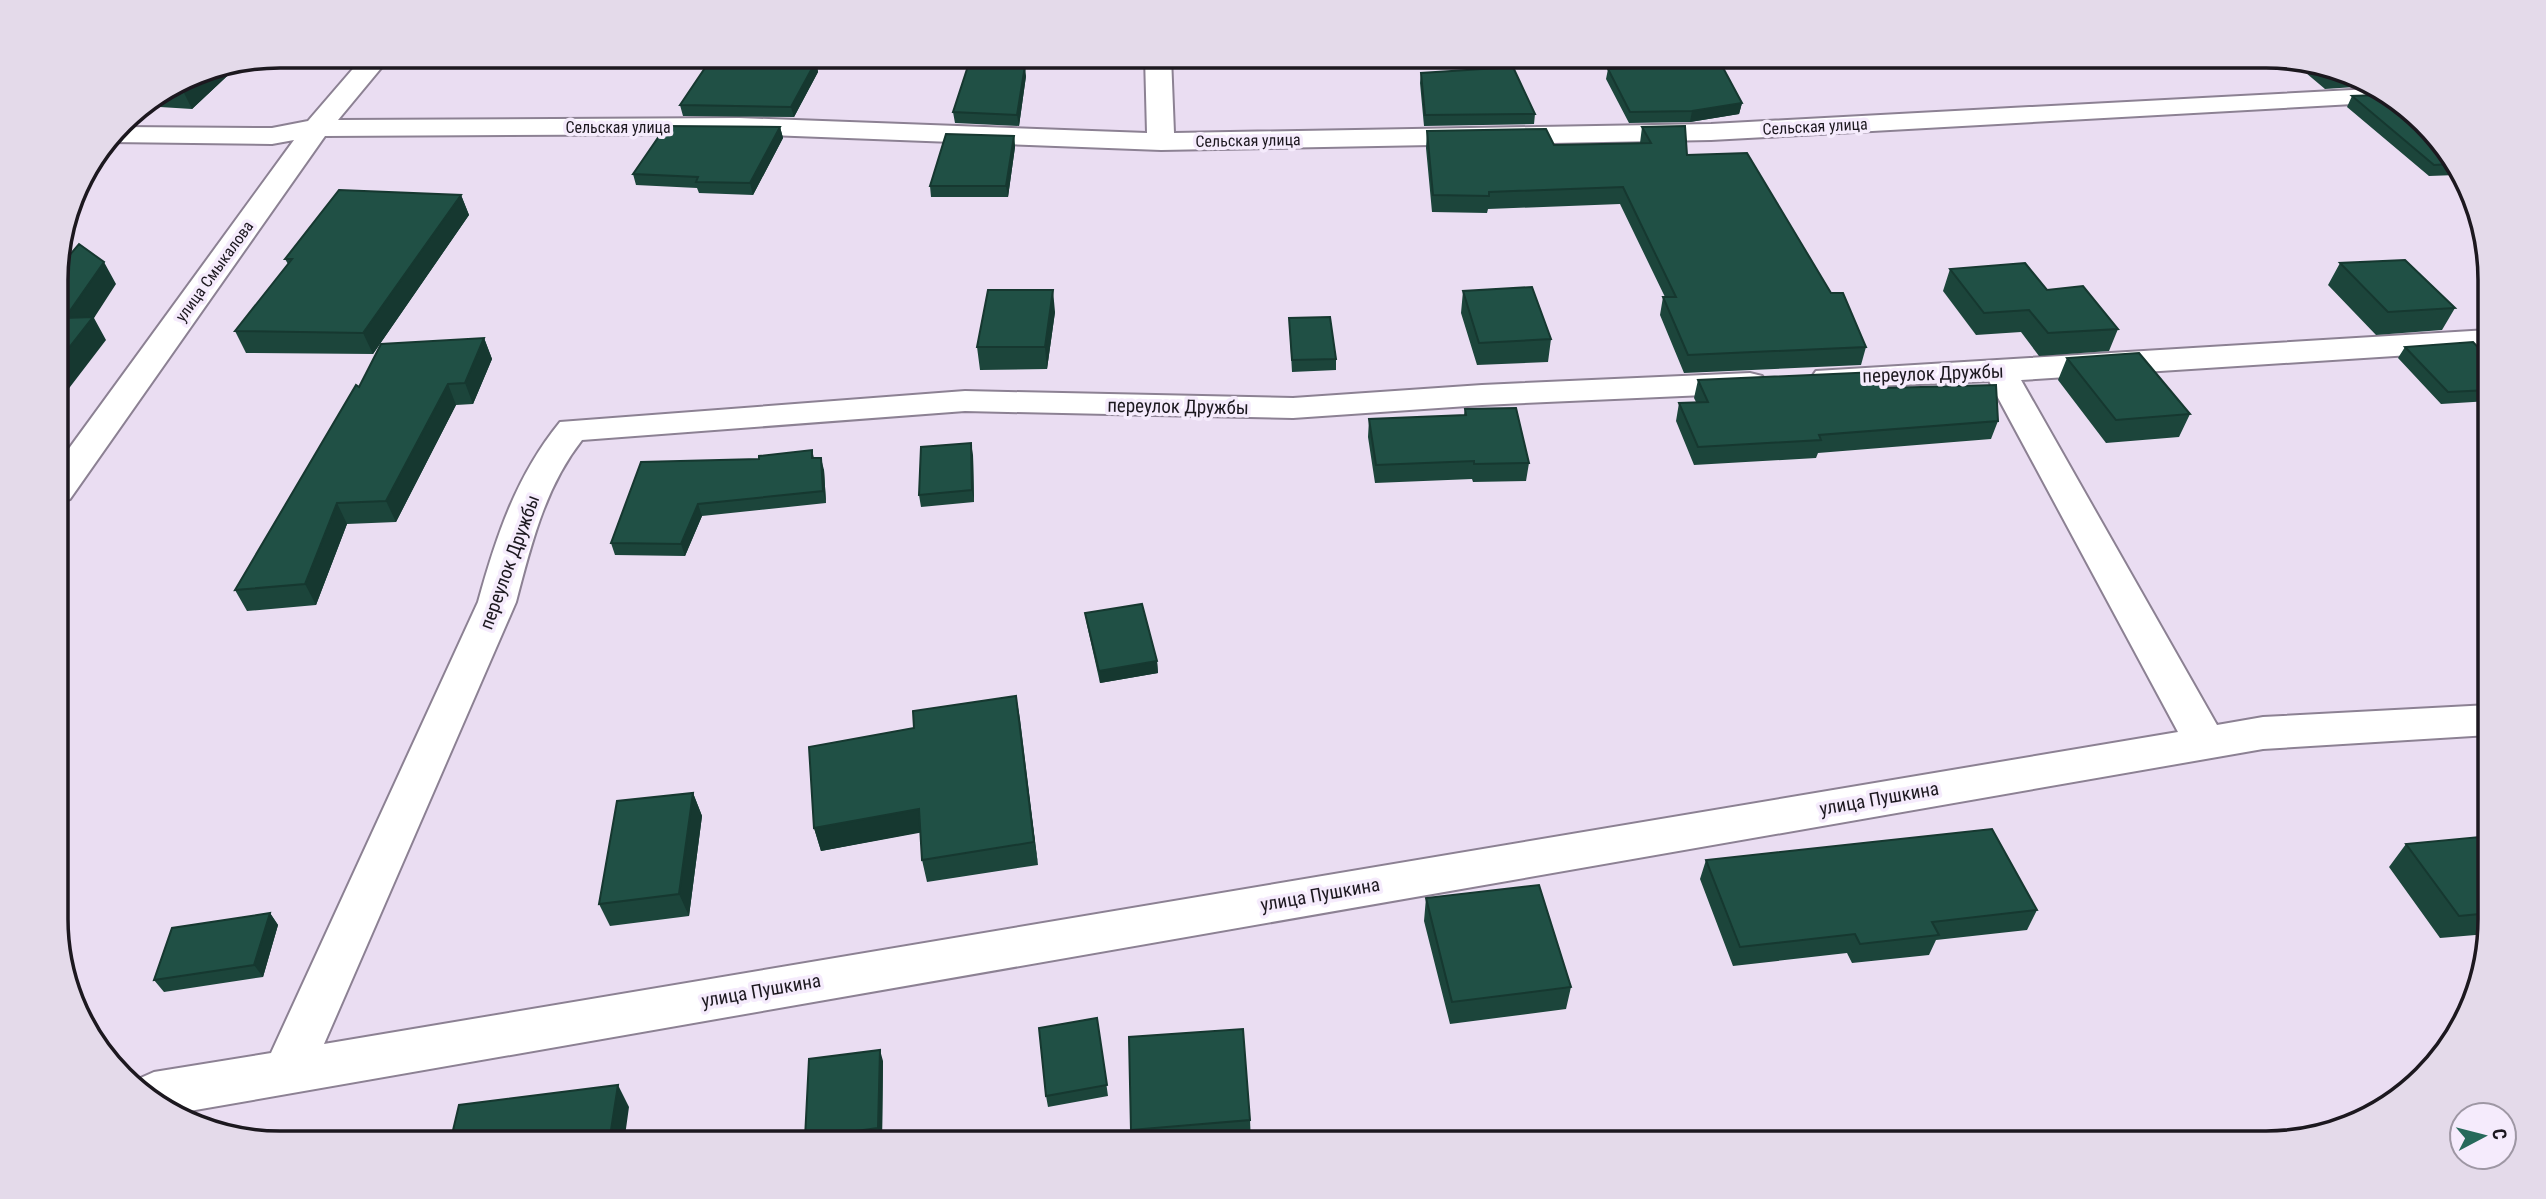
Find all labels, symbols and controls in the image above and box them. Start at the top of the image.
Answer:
street label: Сельская улица [1762,114,1868,139]
street label: Сельская улица [565,118,671,137]
street label: Сельская улица [1195,130,1301,151]
street label: улица Смыкалова [171,217,257,325]
street label: переулок Дружбы [1862,360,2004,387]
street label: переулок Дружбы [1107,394,1249,419]
street label: переулок Дружбы [474,492,544,633]
street label: улица Пушкина [1818,777,1941,820]
street label: улица Пушкина [1259,873,1382,916]
street label: улица Пушкина [700,969,823,1012]
north arrow [2448,1101,2518,1171]
text: С [2487,1127,2511,1141]

